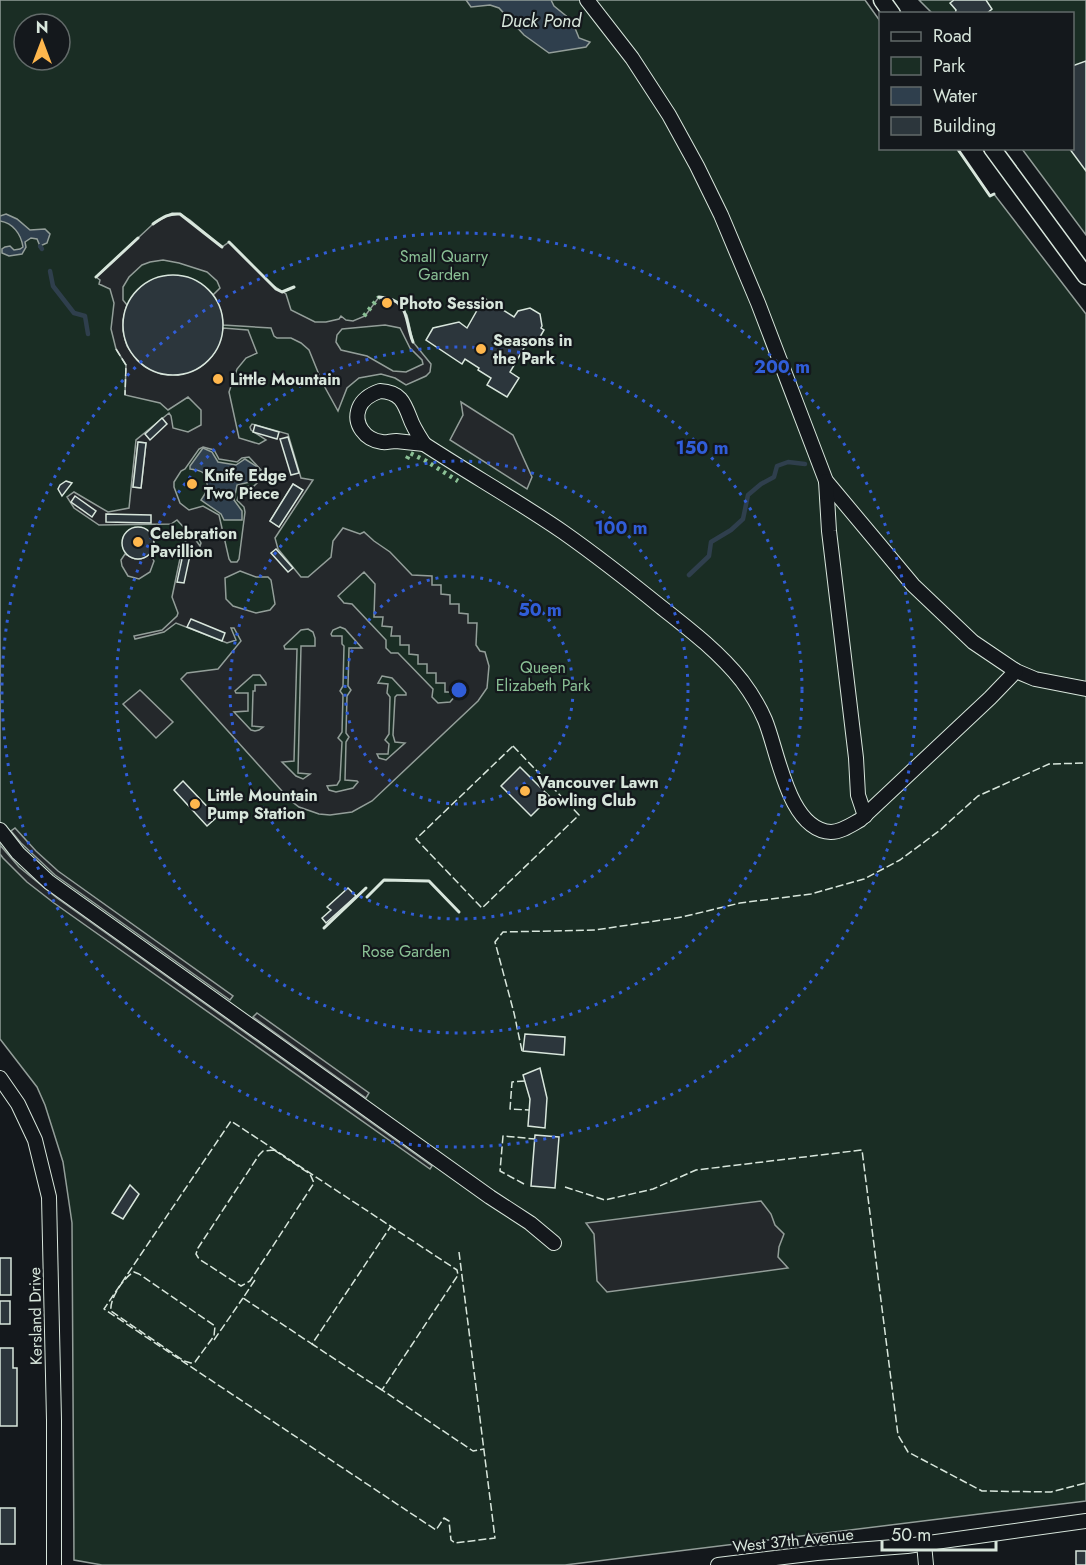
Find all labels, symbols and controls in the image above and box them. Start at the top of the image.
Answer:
water label: Duck Pond [501,8,582,34]
north arrow [12,12,72,72]
legend [879,12,1074,150]
text: N [36,16,48,39]
text: Road [933,23,972,49]
text: Park [933,53,965,79]
text: Water [933,83,978,109]
text: Building [933,113,996,139]
park label: Small Quarry Garden [400,245,489,286]
place label: Photo Session [399,292,504,315]
marker: Photo Session [380,296,394,310]
place label: Seasons in the Park [493,329,572,370]
marker: Seasons in the Park [474,342,488,356]
text: 200 m [754,354,810,380]
place label: Little Mountain [230,368,341,391]
marker: Little Mountain [211,372,225,386]
text: 150 m [676,435,728,461]
place label: Knife Edge Two Piece [204,464,287,505]
marker: Knife Edge Two Piece [185,477,199,491]
text: 100 m [594,515,648,541]
place label: Celebration Pavillion [150,522,237,563]
marker: Celebration Pavillion [131,535,145,549]
text: 50 m [518,597,562,623]
park label: Queen Elizabeth Park [496,656,591,697]
centre of rings [449,680,469,700]
place label: Vancouver Lawn Bowling Club [536,771,659,812]
place label: Little Mountain Pump Station [207,784,318,825]
marker: Vancouver Lawn Bowling Club [518,784,532,798]
marker: Little Mountain Pump Station [188,797,202,811]
park label: Rose Garden [362,940,450,963]
street label: Kersland Drive [23,1267,48,1365]
scale bar [882,1514,996,1552]
text: 50 m [891,1522,931,1548]
street label: West 37th Avenue [731,1523,855,1558]

